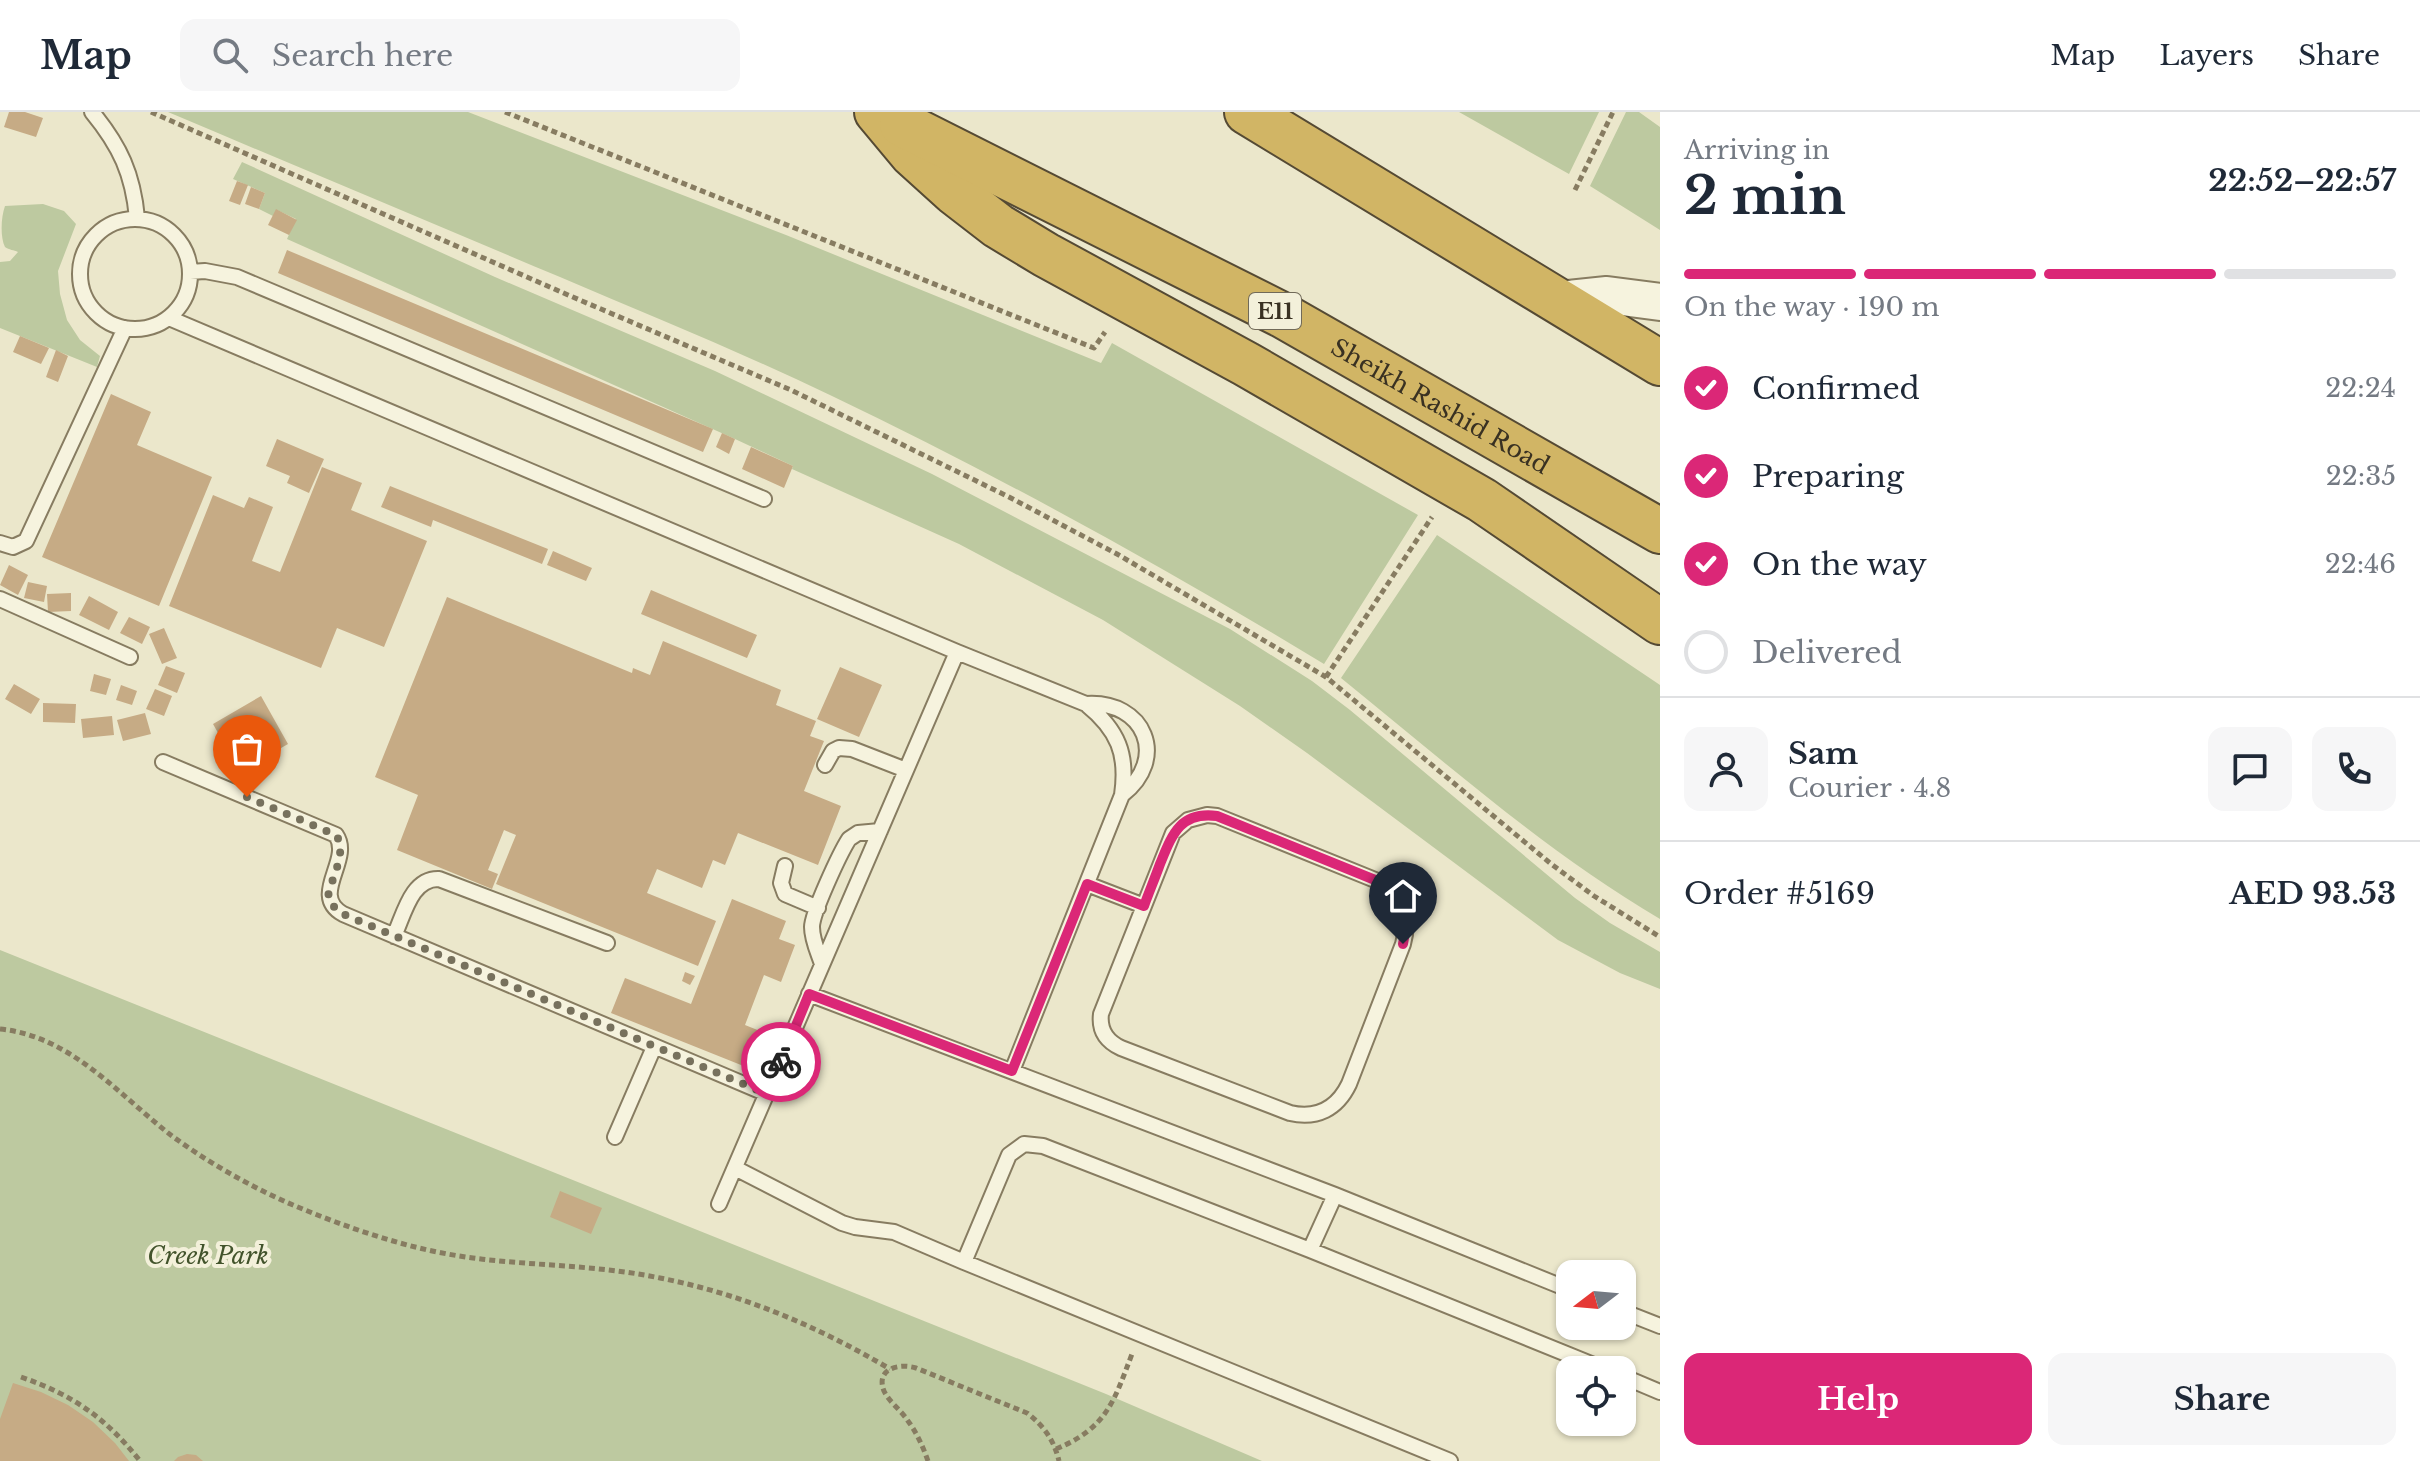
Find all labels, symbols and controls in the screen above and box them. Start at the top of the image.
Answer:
search box [180,19,740,91]
text: Map [40,32,132,79]
icon: search [208,33,252,77]
text: Search here [272,37,453,74]
text: Map [2050,38,2115,73]
text: Layers [2159,38,2254,73]
text: Share [2298,38,2380,73]
text: Arriving in [1684,134,1830,166]
text: 22:52–22:57 [2208,162,2396,199]
text: 2 min [1684,164,1846,228]
text: On the way · 190 m [1684,291,1939,323]
road number: E11 [1249,293,1301,329]
street label: Sheikh Rashid Road [1326,332,1555,479]
icon: check [1684,366,1728,410]
text: Confirmed [1752,370,1920,407]
text: 22:24 [2325,372,2396,404]
icon: check [1684,454,1728,498]
text: Preparing [1752,458,1904,495]
text: 22:35 [2326,460,2396,492]
icon: check [1684,542,1728,586]
text: On the way [1752,546,1927,583]
text: 22:46 [2325,548,2396,580]
text: Delivered [1752,634,1902,671]
pin [213,715,281,797]
icon: bag [225,727,269,771]
button: person [1684,727,1768,811]
button: chat [2208,727,2292,811]
button: phone [2312,727,2396,811]
text: Sam [1788,735,1858,772]
text: Courier · 4.8 [1788,772,1951,804]
pin [1369,862,1437,944]
icon: home [1381,874,1425,918]
text: Order #5169 [1684,875,1875,912]
text: AED 93.53 [2229,875,2396,912]
courier [741,1022,821,1102]
icon: bike [759,1040,803,1084]
park label: Creek Park [147,1241,269,1270]
north arrow [1556,1260,1636,1340]
map controls [1556,1260,1636,1436]
button: Help [1684,1353,2032,1445]
button: Share [2048,1353,2396,1445]
button: locate [1556,1356,1636,1436]

